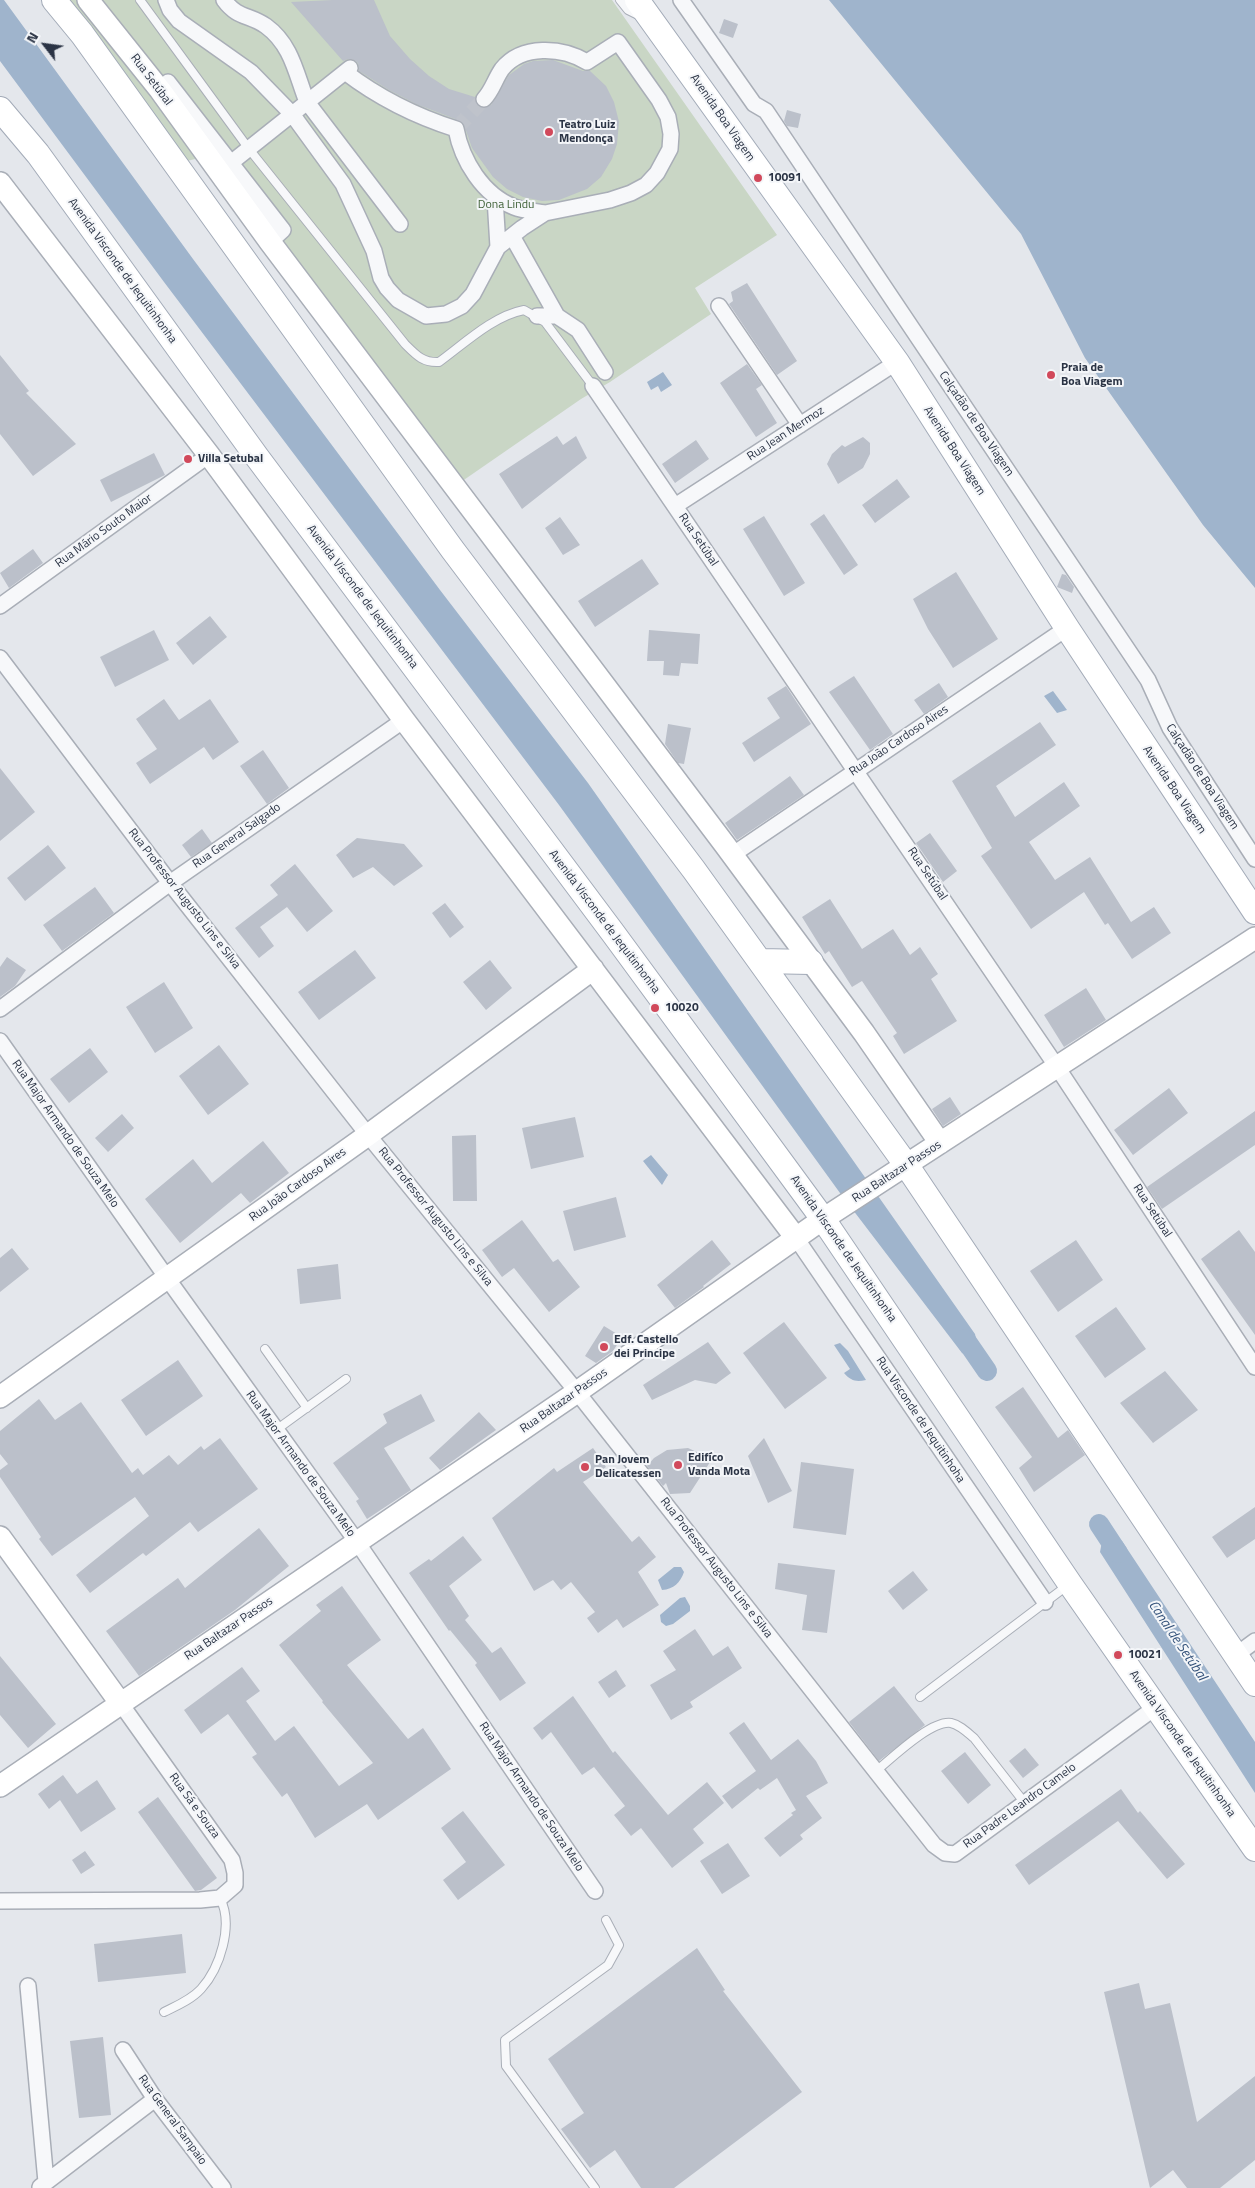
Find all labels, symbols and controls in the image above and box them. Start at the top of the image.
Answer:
north arrow [20,20,70,70]
text: N [20,28,43,47]
street label: Rua Setúbal [127,51,175,109]
street label: Avenida Boa Viagem [687,72,757,164]
place label: Teatro Luiz Mendonça [559,118,615,146]
marker: Teatro Luiz Mendonça [543,126,555,138]
place label: 10091 [768,171,802,185]
marker: 10091 [752,172,764,184]
street label: Avenida Visconde de Jequitinhonha [65,196,179,346]
park label: Dona Lindu [478,198,534,212]
place label: Praia de Boa Viagem [1061,361,1123,389]
street label: Calçadão de Boa Viagem [936,369,1016,479]
marker: Praia de Boa Viagem [1045,369,1057,381]
street label: Rua Jean Mermoz [745,404,827,464]
street label: Avenida Boa Viagem [920,404,988,498]
place label: Villa Setubal [198,452,263,466]
marker: Villa Setubal [182,453,194,465]
street label: Rua Mário Souto Maior [53,491,155,571]
street label: Rua Setúbal [675,511,721,569]
street label: Avenida Visconde de Jequitinhonha [303,523,421,671]
street label: Rua João Cardoso Aires [847,703,951,779]
street label: Calçadão de Boa Viagem [1162,721,1242,833]
street label: Avenida Boa Viagem [1139,743,1209,837]
street label: Rua General Salgado [190,800,284,872]
street label: Rua Professor Augusto Lins e Silva [125,826,243,972]
street label: Rua Setúbal [904,845,950,903]
street label: Avenida Visconde de Jequitinhonha [545,848,663,996]
place label: 10020 [665,1001,699,1015]
marker: 10020 [649,1002,661,1014]
street label: Rua Major Armando de Souza Melo [8,1057,122,1211]
street label: Rua Baltazar Passos [850,1138,944,1206]
street label: Rua João Cardoso Aires [247,1145,349,1225]
street label: Rua Professor Augusto Lins e Silva [375,1145,495,1289]
street label: Avenida Visconde de Jequitinhonha [787,1173,899,1325]
street label: Rua Setúbal [1129,1182,1175,1240]
place label: Edf. Castello dei Principe [614,1333,678,1361]
marker: Edf. Castello dei Principe [598,1341,610,1353]
street label: Rua Visconde de Jequitinhoha [872,1354,968,1486]
street label: Rua Baltazar Passos [518,1366,610,1436]
street label: Rua Major Armando de Souza Melo [242,1388,358,1540]
place label: Edifíco Vanda Mota [688,1451,750,1479]
place label: Pan Jovem Delicatessen [595,1453,661,1481]
marker: Edifíco Vanda Mota [672,1459,684,1471]
marker: Pan Jovem Delicatessen [579,1461,591,1473]
street label: Rua Professor Augusto Lins e Silva [657,1495,775,1641]
street label: Rua Baltazar Passos [182,1594,276,1664]
water label: Canal de Setúbal [1144,1598,1210,1684]
place label: 10021 [1128,1648,1162,1662]
marker: 10021 [1112,1649,1124,1661]
street label: Avenida Visconde de Jequitinhonha [1126,1668,1238,1820]
street label: Rua Major Armando de Souza Melo [476,1720,586,1874]
street label: Rua Padre Leandro Camelo [961,1760,1079,1852]
street label: Rua Sá e Souza [166,1771,222,1841]
street label: Rua General Sampaio [135,2072,209,2168]

